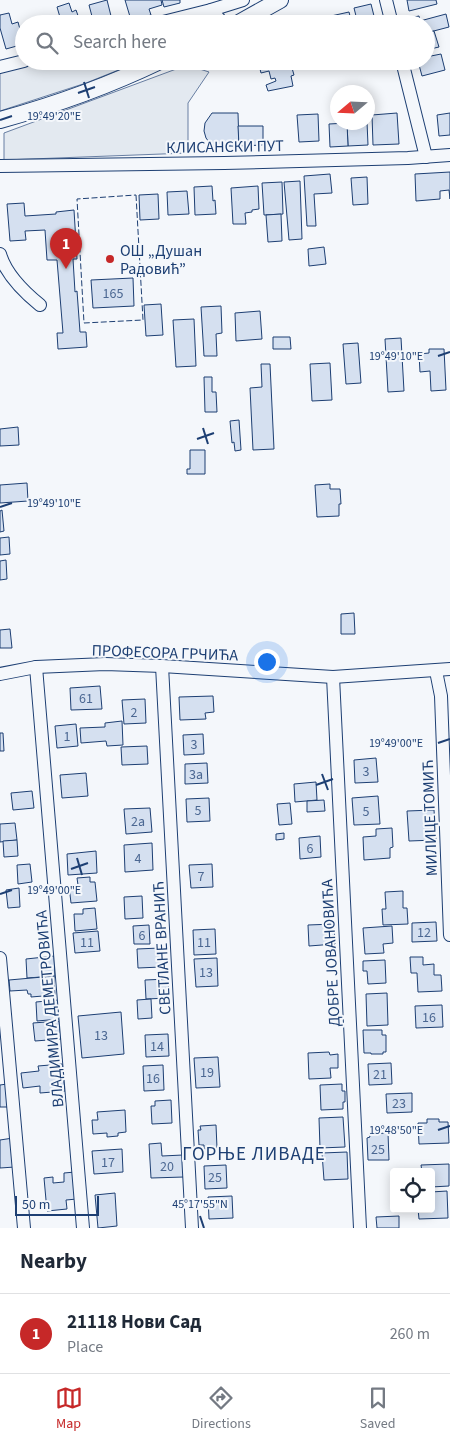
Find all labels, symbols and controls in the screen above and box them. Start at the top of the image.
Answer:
search box [15,15,435,70]
icon: search [33,29,61,57]
text: Search here [73,29,167,56]
north arrow [330,85,375,130]
text: 19°49'20"E [27,108,81,125]
street label: КЛИСАНСКИ ПУТ [166,135,284,159]
pin: 1 [50,228,82,269]
place label: ОШ „Душан Радовић” [120,240,202,280]
marker: ОШ „Душан Радовић” [104,253,116,265]
house number: 165 [103,284,123,304]
text: 19°49'10"E [369,348,423,365]
text: 19°49'10"E [27,495,81,512]
street label: ПРОФЕСОРА ГРЧИЋА [91,639,239,667]
your location [254,649,280,675]
house number: 61 [79,689,93,709]
house number: 2 [131,703,138,723]
house number: 1 [64,727,71,747]
house number: 3 [191,735,198,755]
text: 19°49'00"E [369,735,423,752]
street label: МИЛИЦЕ ТОМИЋ [417,759,443,877]
house number: 3 [363,762,370,782]
house number: 3a [189,765,203,785]
house number: 5 [195,801,202,821]
house number: 5 [363,802,370,822]
house number: 2a [131,812,145,832]
house number: 6 [307,839,314,859]
house number: 4 [135,849,142,869]
house number: 7 [198,867,205,887]
street label: ДОБРЕ ЈОВАНОВИЋА [316,878,346,1027]
street label: СВЕТЛАНЕ ВРАНИЋ [148,881,176,1015]
text: 19°49'00"E [27,882,81,899]
street label: ВЛАДИМИРА ДЕМЕТРОВИЋА [30,909,70,1108]
house number: 12 [417,923,431,943]
house number: 6 [139,926,146,946]
house number: 11 [80,933,94,953]
house number: 11 [197,933,211,953]
house number: 13 [199,963,213,983]
house number: 16 [422,1008,436,1028]
house number: 13 [94,1026,108,1046]
house number: 14 [150,1037,164,1057]
house number: 19 [200,1063,214,1083]
house number: 21 [373,1065,387,1085]
house number: 16 [146,1069,160,1089]
house number: 23 [392,1094,406,1114]
text: 19°48'50"E [369,1122,423,1139]
house number: 25 [371,1140,385,1160]
district label: ГОРЊЕ ЛИВАДЕ [182,1141,326,1168]
house number: 17 [101,1153,115,1173]
house number: 20 [160,1157,174,1177]
house number: 25 [208,1168,222,1188]
map controls [390,1168,435,1213]
button: locate [390,1168,435,1213]
scale bar [15,1193,99,1216]
text: 50 m [22,1195,50,1215]
text: 45°17'55"N [172,1196,228,1213]
text: Nearby [20,1246,87,1276]
text: 21118 Нови Сад [67,1309,201,1336]
text: 1 [32,1323,40,1345]
text: 260 m [390,1323,430,1345]
text: Place [67,1336,103,1358]
tab: Map [55,1384,83,1434]
tab: Directions [192,1384,251,1434]
tab: Saved [360,1384,395,1434]

